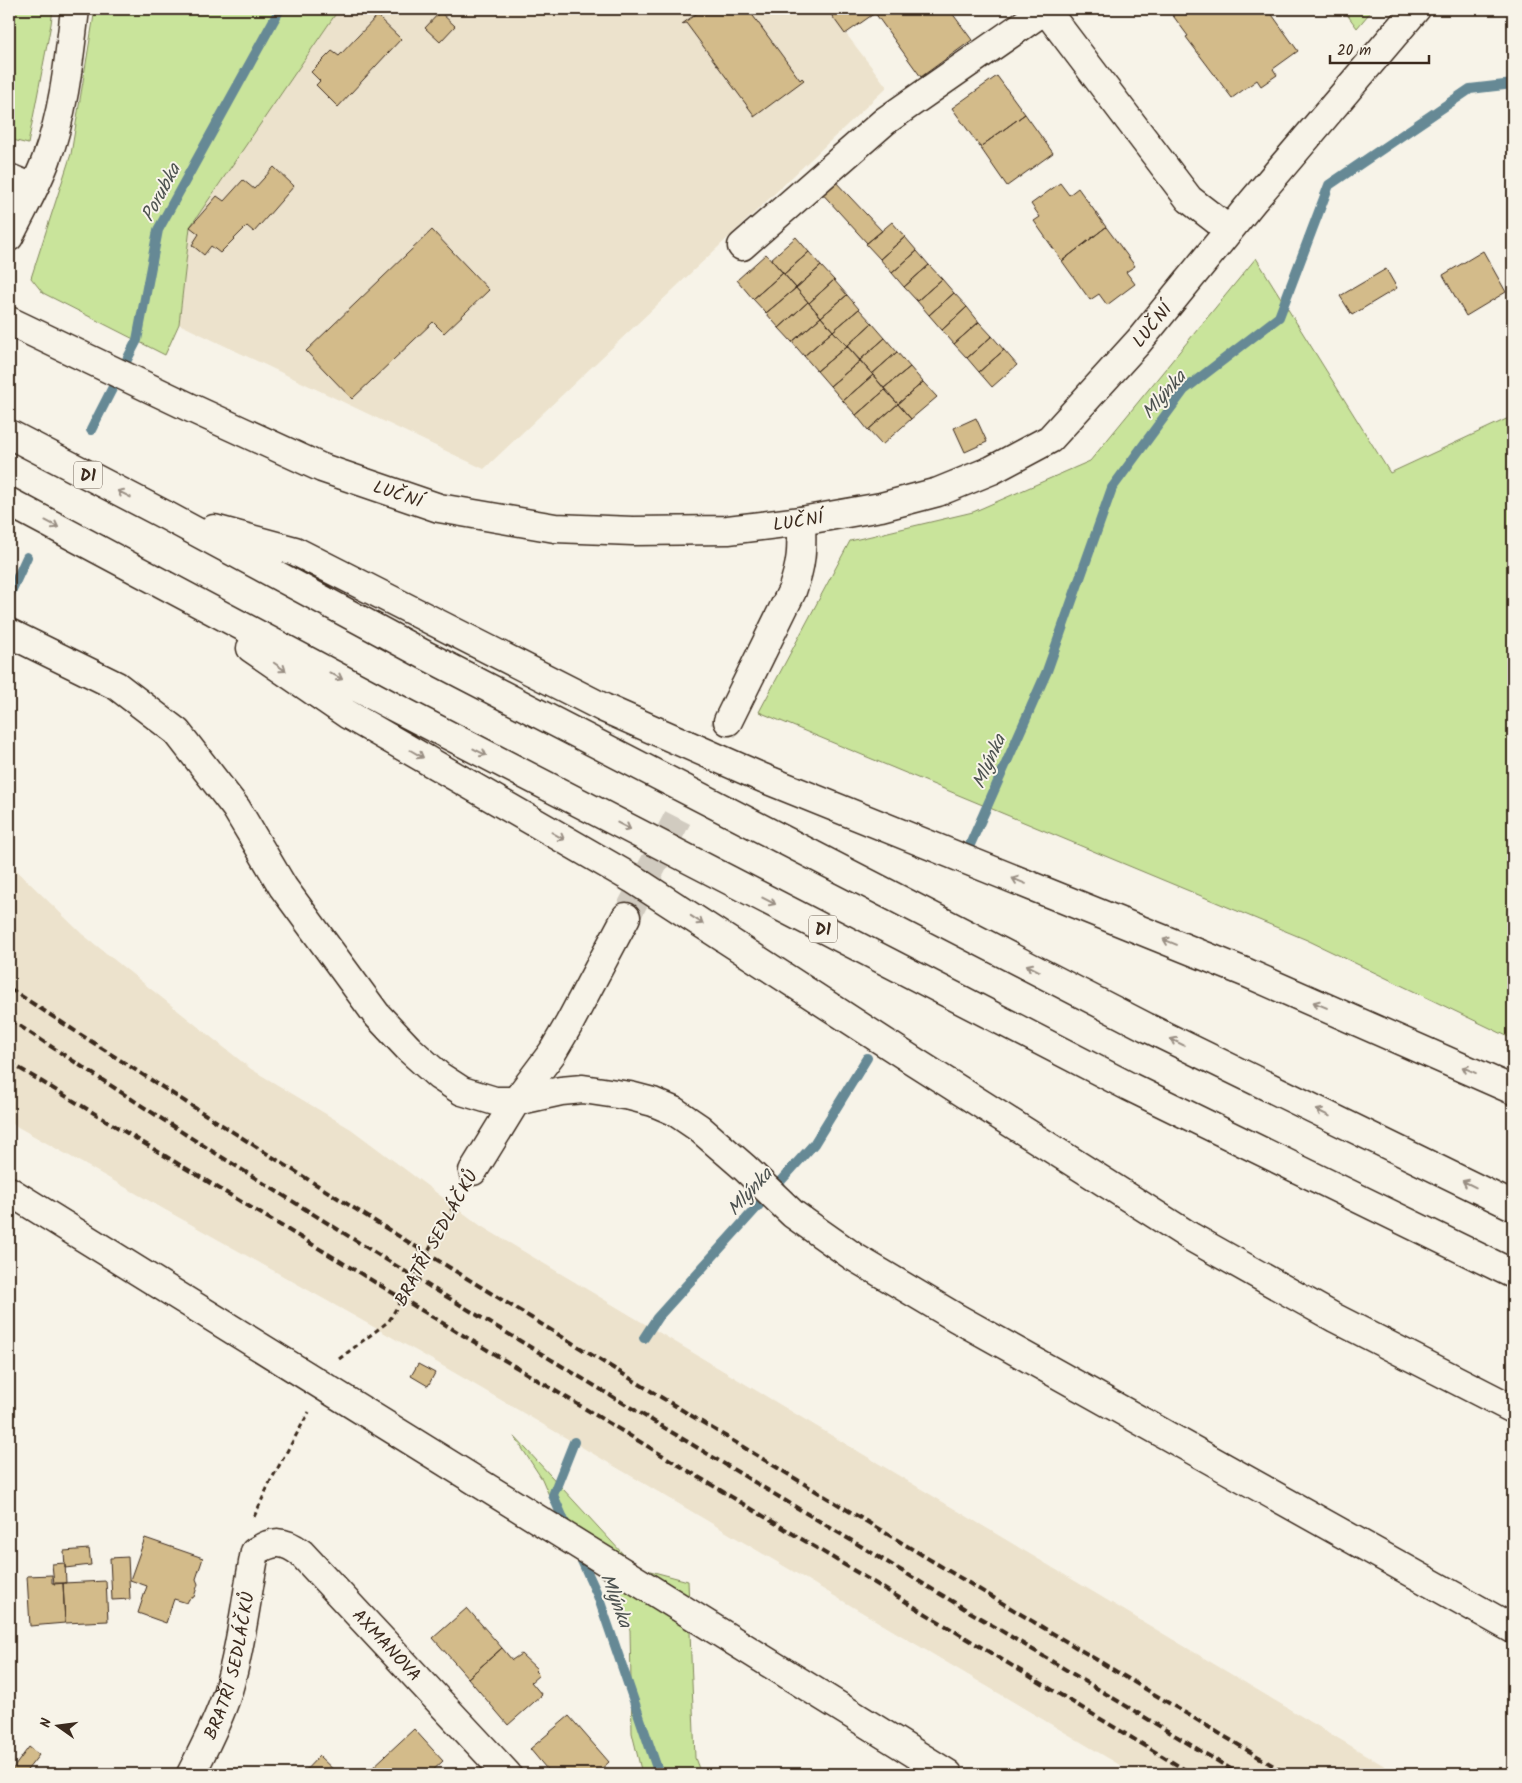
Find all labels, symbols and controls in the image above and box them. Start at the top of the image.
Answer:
scale bar [1330,32,1428,64]
text: 20 m [1337,39,1371,63]
water label: Porubka [134,158,190,227]
street label: LUČNÍ [1126,295,1182,355]
water label: Mlýnka [1135,363,1195,426]
road number: D1 [74,462,102,488]
street label: LUČNÍ [369,473,428,518]
one-way arrow [117,489,132,498]
street label: LUČNÍ [771,504,828,540]
one-way arrow [44,520,59,530]
one-way arrow [273,662,287,672]
one-way arrow [328,672,343,681]
water label: Mlýnka [965,729,1015,794]
one-way arrow [472,748,487,757]
one-way arrow [410,750,424,760]
one-way arrow [617,821,632,831]
one-way arrow [550,831,564,841]
one-way arrow [1012,876,1028,885]
one-way arrow [761,897,776,906]
one-way arrow [689,915,703,925]
road number: D1 [809,916,837,942]
one-way arrow [1163,937,1178,946]
one-way arrow [1025,963,1040,973]
one-way arrow [1313,999,1328,1009]
one-way arrow [1170,1037,1185,1047]
one-way arrow [1462,1065,1477,1074]
one-way arrow [1316,1108,1331,1118]
water label: Mlýnka [720,1160,781,1223]
street label: BRATŘÍ SEDLÁČKŮ [388,1165,487,1312]
one-way arrow [1462,1179,1477,1189]
water label: Mlýnka [591,1569,640,1633]
street label: BRATŘÍ SEDLÁČKŮ [197,1590,264,1745]
street label: AXMANOVA [344,1603,427,1689]
north arrow [32,1700,82,1750]
text: N [35,1716,58,1730]

